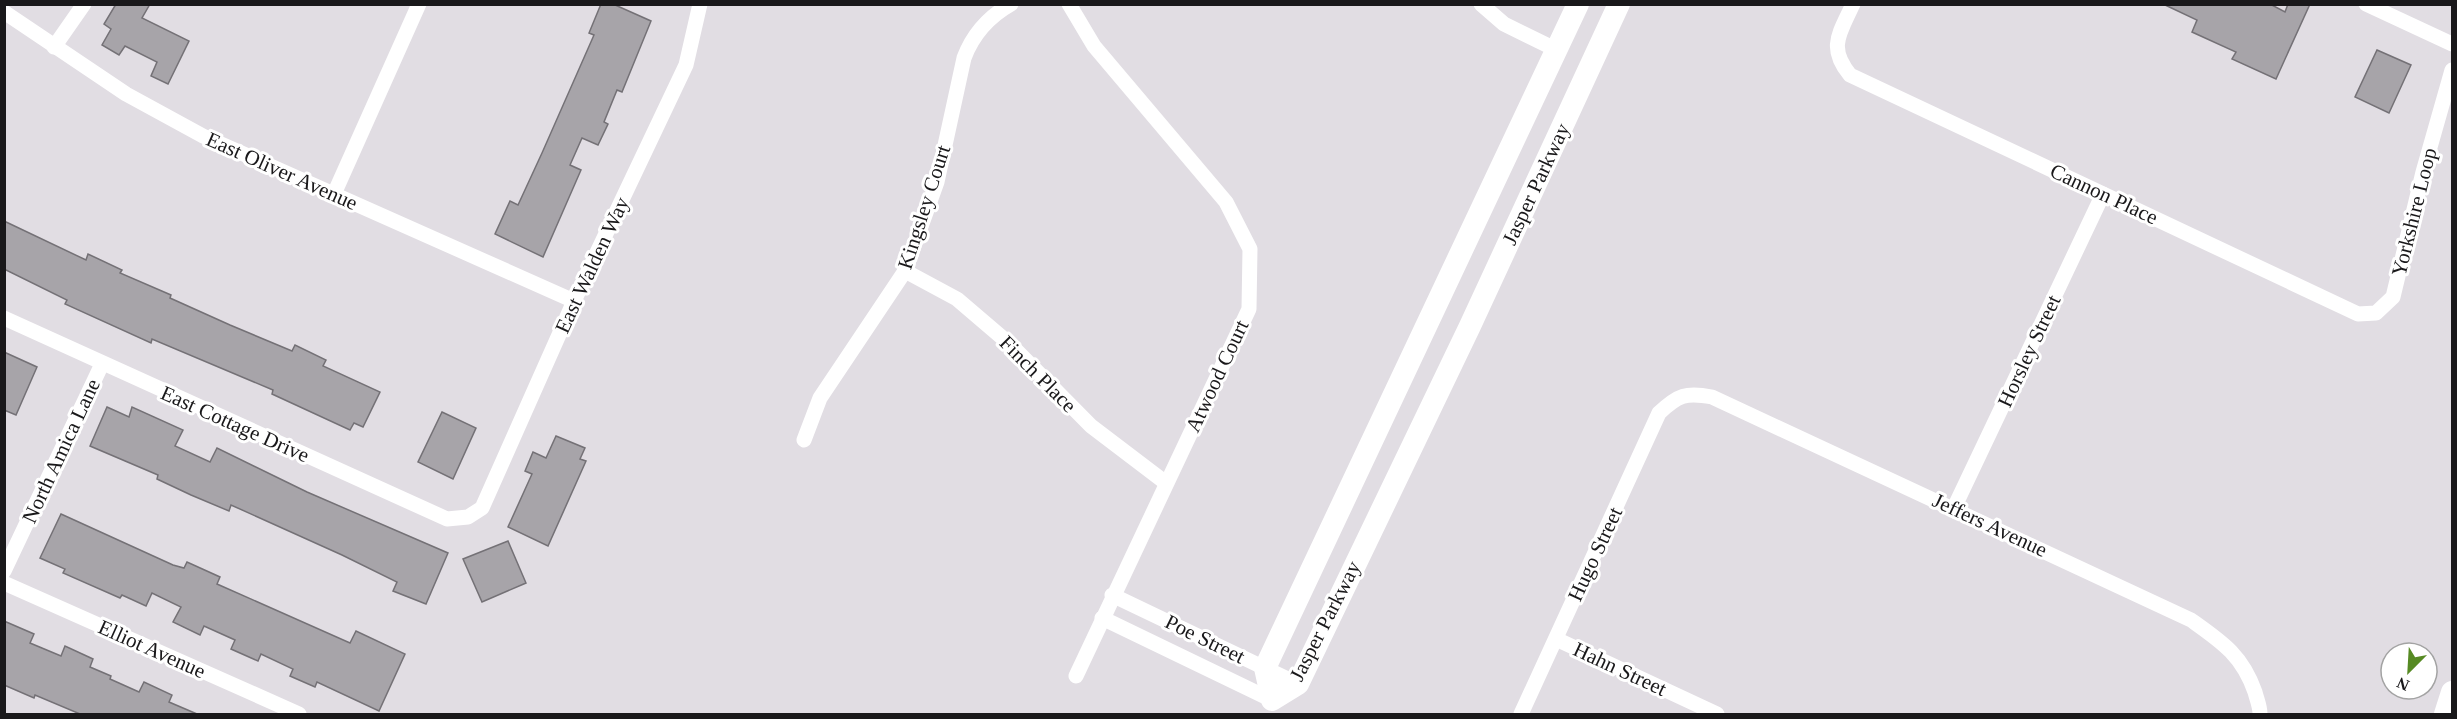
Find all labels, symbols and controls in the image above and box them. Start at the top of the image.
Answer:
street label: Jasper Parkway [1497,119,1575,249]
street label: East Oliver Avenue [203,127,361,215]
street label: Kingsley Court [893,142,955,272]
street label: Yorkshire Loop [2386,145,2442,279]
street label: Cannon Place [2046,159,2162,229]
street label: East Walden Way [550,193,634,337]
street label: Horsley Street [1993,291,2065,411]
street label: Atwood Court [1181,316,1253,436]
street label: Finch Place [995,331,1081,417]
street label: North Amica Lane [17,375,105,527]
street label: East Cottage Drive [157,381,313,467]
street label: Jeffers Avenue [1929,488,2051,562]
street label: Hugo Street [1563,503,1627,605]
street label: Jasper Parkway [1285,557,1366,685]
street label: Poe Street [1161,609,1249,669]
street label: Elliot Avenue [95,615,209,683]
street label: Hahn Street [1570,637,1670,701]
north arrow [2379,641,2439,701]
text: N [2394,674,2412,694]

